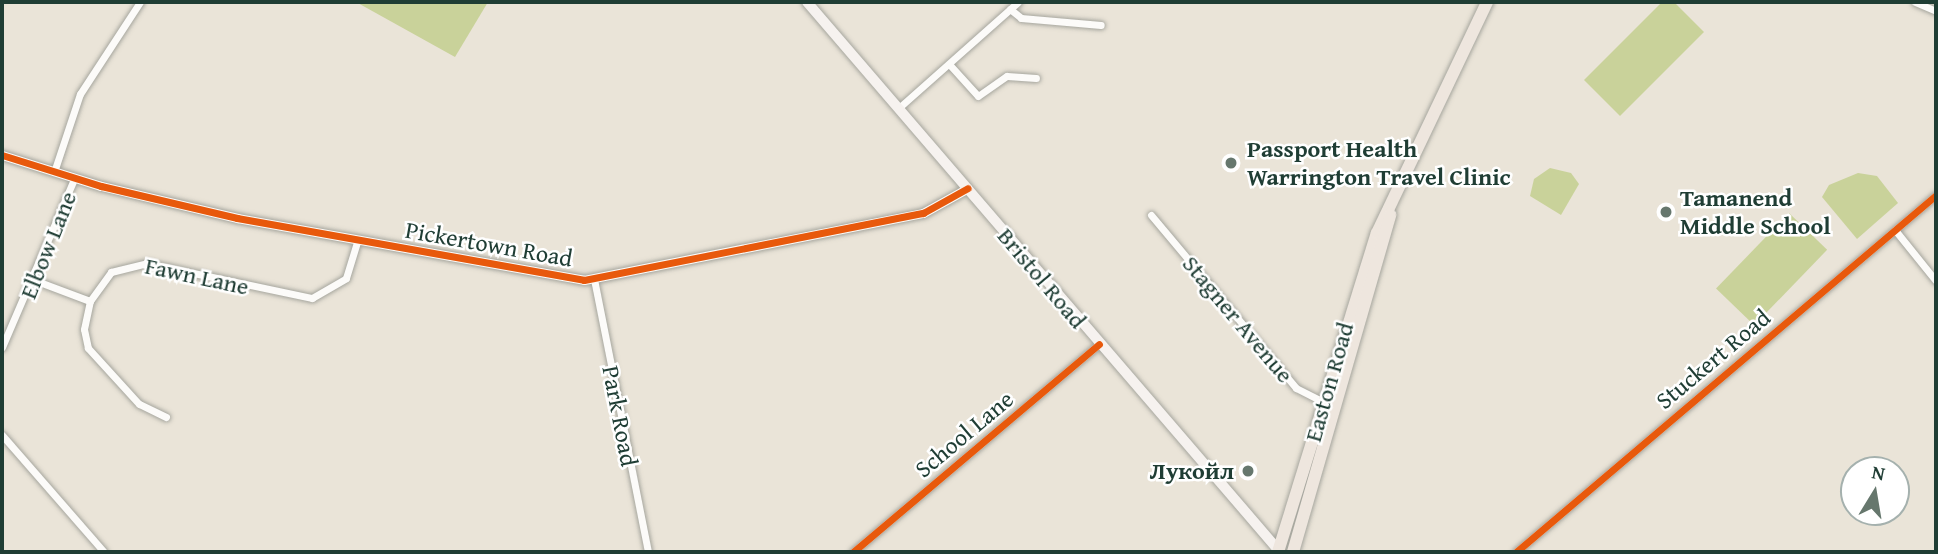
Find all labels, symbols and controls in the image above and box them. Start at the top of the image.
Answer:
place label: Passport Health Warrington Travel Clinic [1247,135,1511,191]
marker: Passport Health Warrington Travel Clinic [1221,153,1241,173]
place label: Tamanend Middle School [1680,184,1831,240]
street label: Elbow Lane [13,187,83,303]
marker: Tamanend Middle School [1658,204,1674,220]
street label: Pickertown Road [403,215,575,273]
street label: Bristol Road [992,222,1092,334]
street label: Stagner Avenue [1176,250,1300,388]
street label: Fawn Lane [142,251,252,301]
street label: Stuckert Road [1650,303,1776,415]
street label: Easton Road [1298,319,1360,445]
street label: Park Road [596,363,644,469]
street label: School Lane [909,384,1019,484]
north arrow [1840,456,1910,526]
place label: Лукойл [1150,457,1234,485]
text: N [1870,457,1888,487]
marker: Лукойл [1240,463,1256,479]

